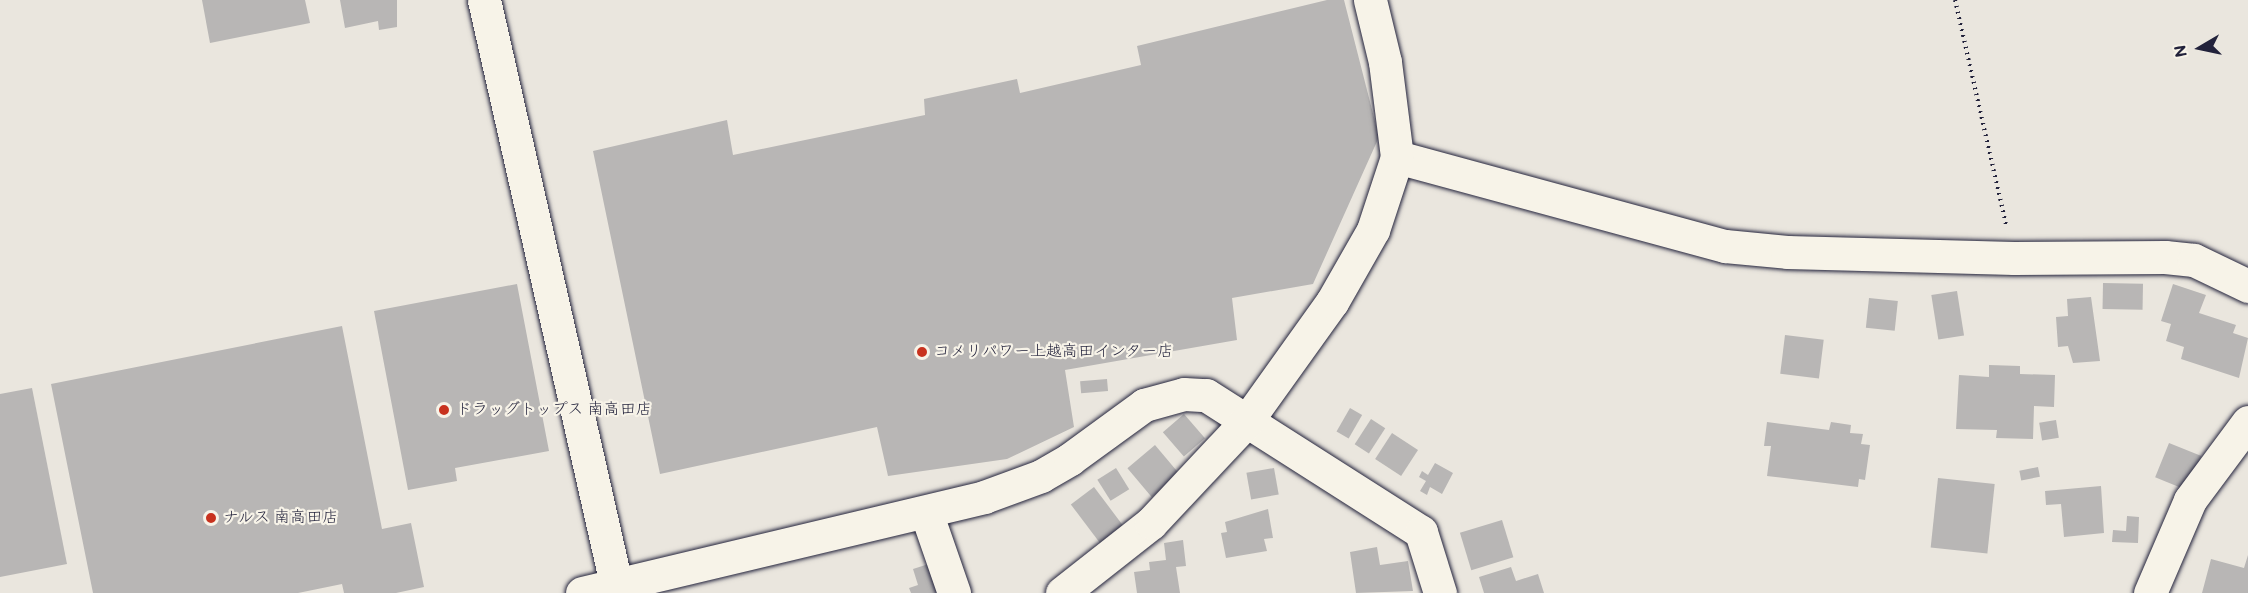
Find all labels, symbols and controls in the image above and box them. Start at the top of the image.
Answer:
north arrow [2170,18,2230,78]
text: N [2171,43,2192,58]
place label: コメリパワー上越高田インター店 [934,342,1174,362]
marker: コメリパワー上越高田インター店 [915,345,929,359]
place label: ドラッグトップス 南高田店 [456,400,652,420]
marker: ドラッグトップス 南高田店 [437,403,451,417]
place label: ナルス 南高田店 [223,508,339,528]
marker: ナルス 南高田店 [204,511,218,525]

